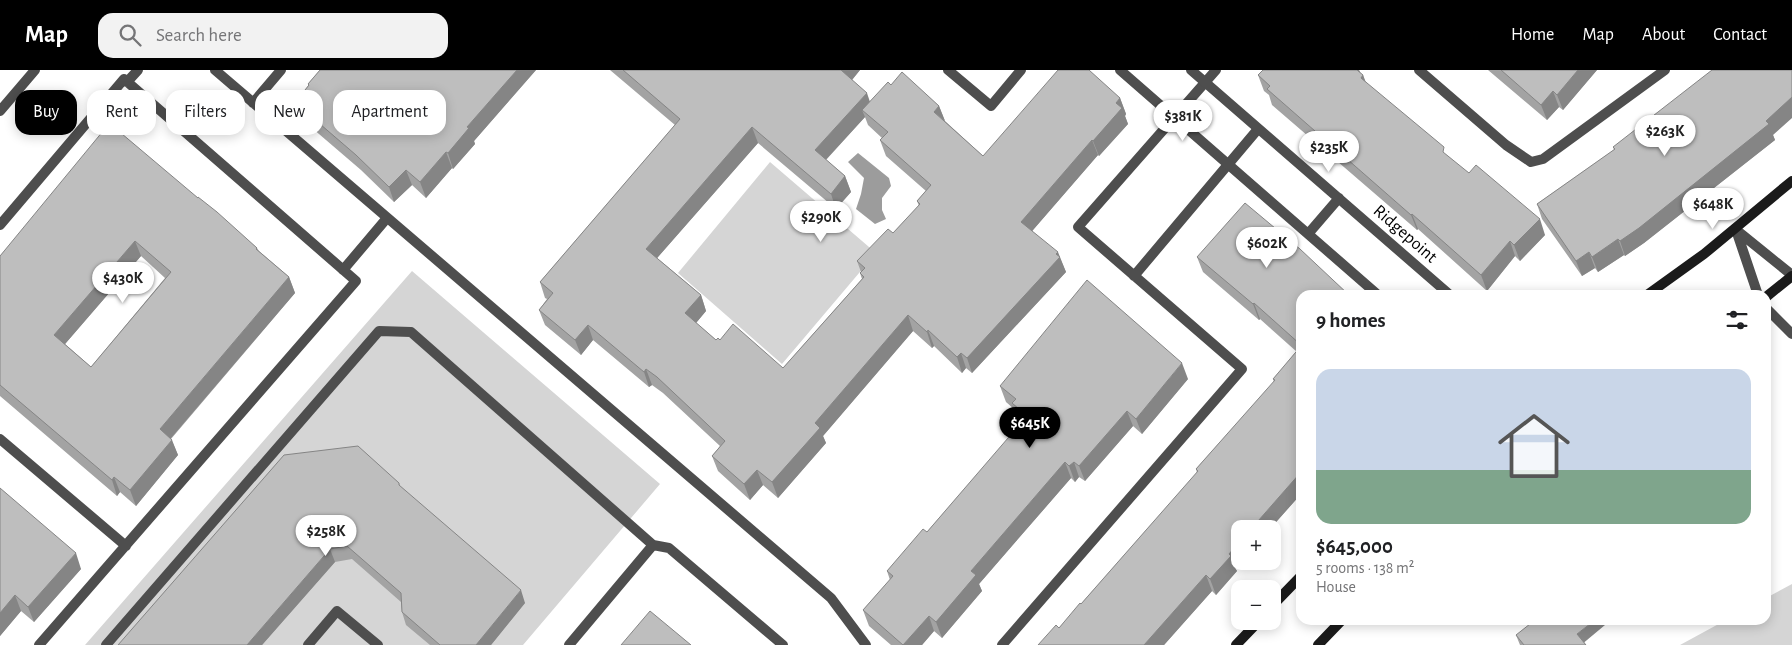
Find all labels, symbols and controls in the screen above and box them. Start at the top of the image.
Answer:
search box [98,13,448,58]
icon: search [116,21,144,49]
text: Map [25,23,68,47]
text: Search here [156,26,242,45]
text: Home [1511,26,1554,44]
text: Map [1582,26,1614,44]
text: About [1642,26,1685,44]
text: Contact [1713,26,1767,44]
chip: Buy [15,90,77,135]
chip: Rent [87,90,156,135]
chip: Filters [166,90,245,135]
chip: New [255,90,323,135]
chip: Apartment [333,90,446,135]
pin: $381K [1148,100,1218,142]
text: $381K [1164,108,1202,124]
pin: $263K [1630,114,1700,157]
text: $263K [1646,123,1684,139]
pin: $235K [1294,131,1364,173]
text: $235K [1310,139,1348,155]
pin: $648K [1678,188,1748,230]
text: $648K [1693,196,1733,212]
pin: $290K [786,200,856,243]
street label: Ridgepoint [1370,202,1441,267]
text: $290K [801,209,841,225]
pin: $602K [1232,226,1302,269]
text: $602K [1247,235,1287,251]
pin: $430K [88,262,158,304]
text: $430K [103,270,143,286]
icon: filters [1723,306,1751,334]
text: 9 homes [1316,310,1386,331]
icon: home [1489,401,1579,491]
pin: $645K [995,406,1065,449]
text: $645K [1010,415,1050,431]
pin: $258K [291,514,361,557]
map controls [1231,520,1281,630]
button: + [1231,520,1281,570]
text: $258K [307,523,345,539]
text: $645,000 [1316,536,1393,557]
text: 5 rooms · 138 m² [1316,560,1414,576]
text: House [1316,579,1356,595]
button: − [1231,580,1281,630]

